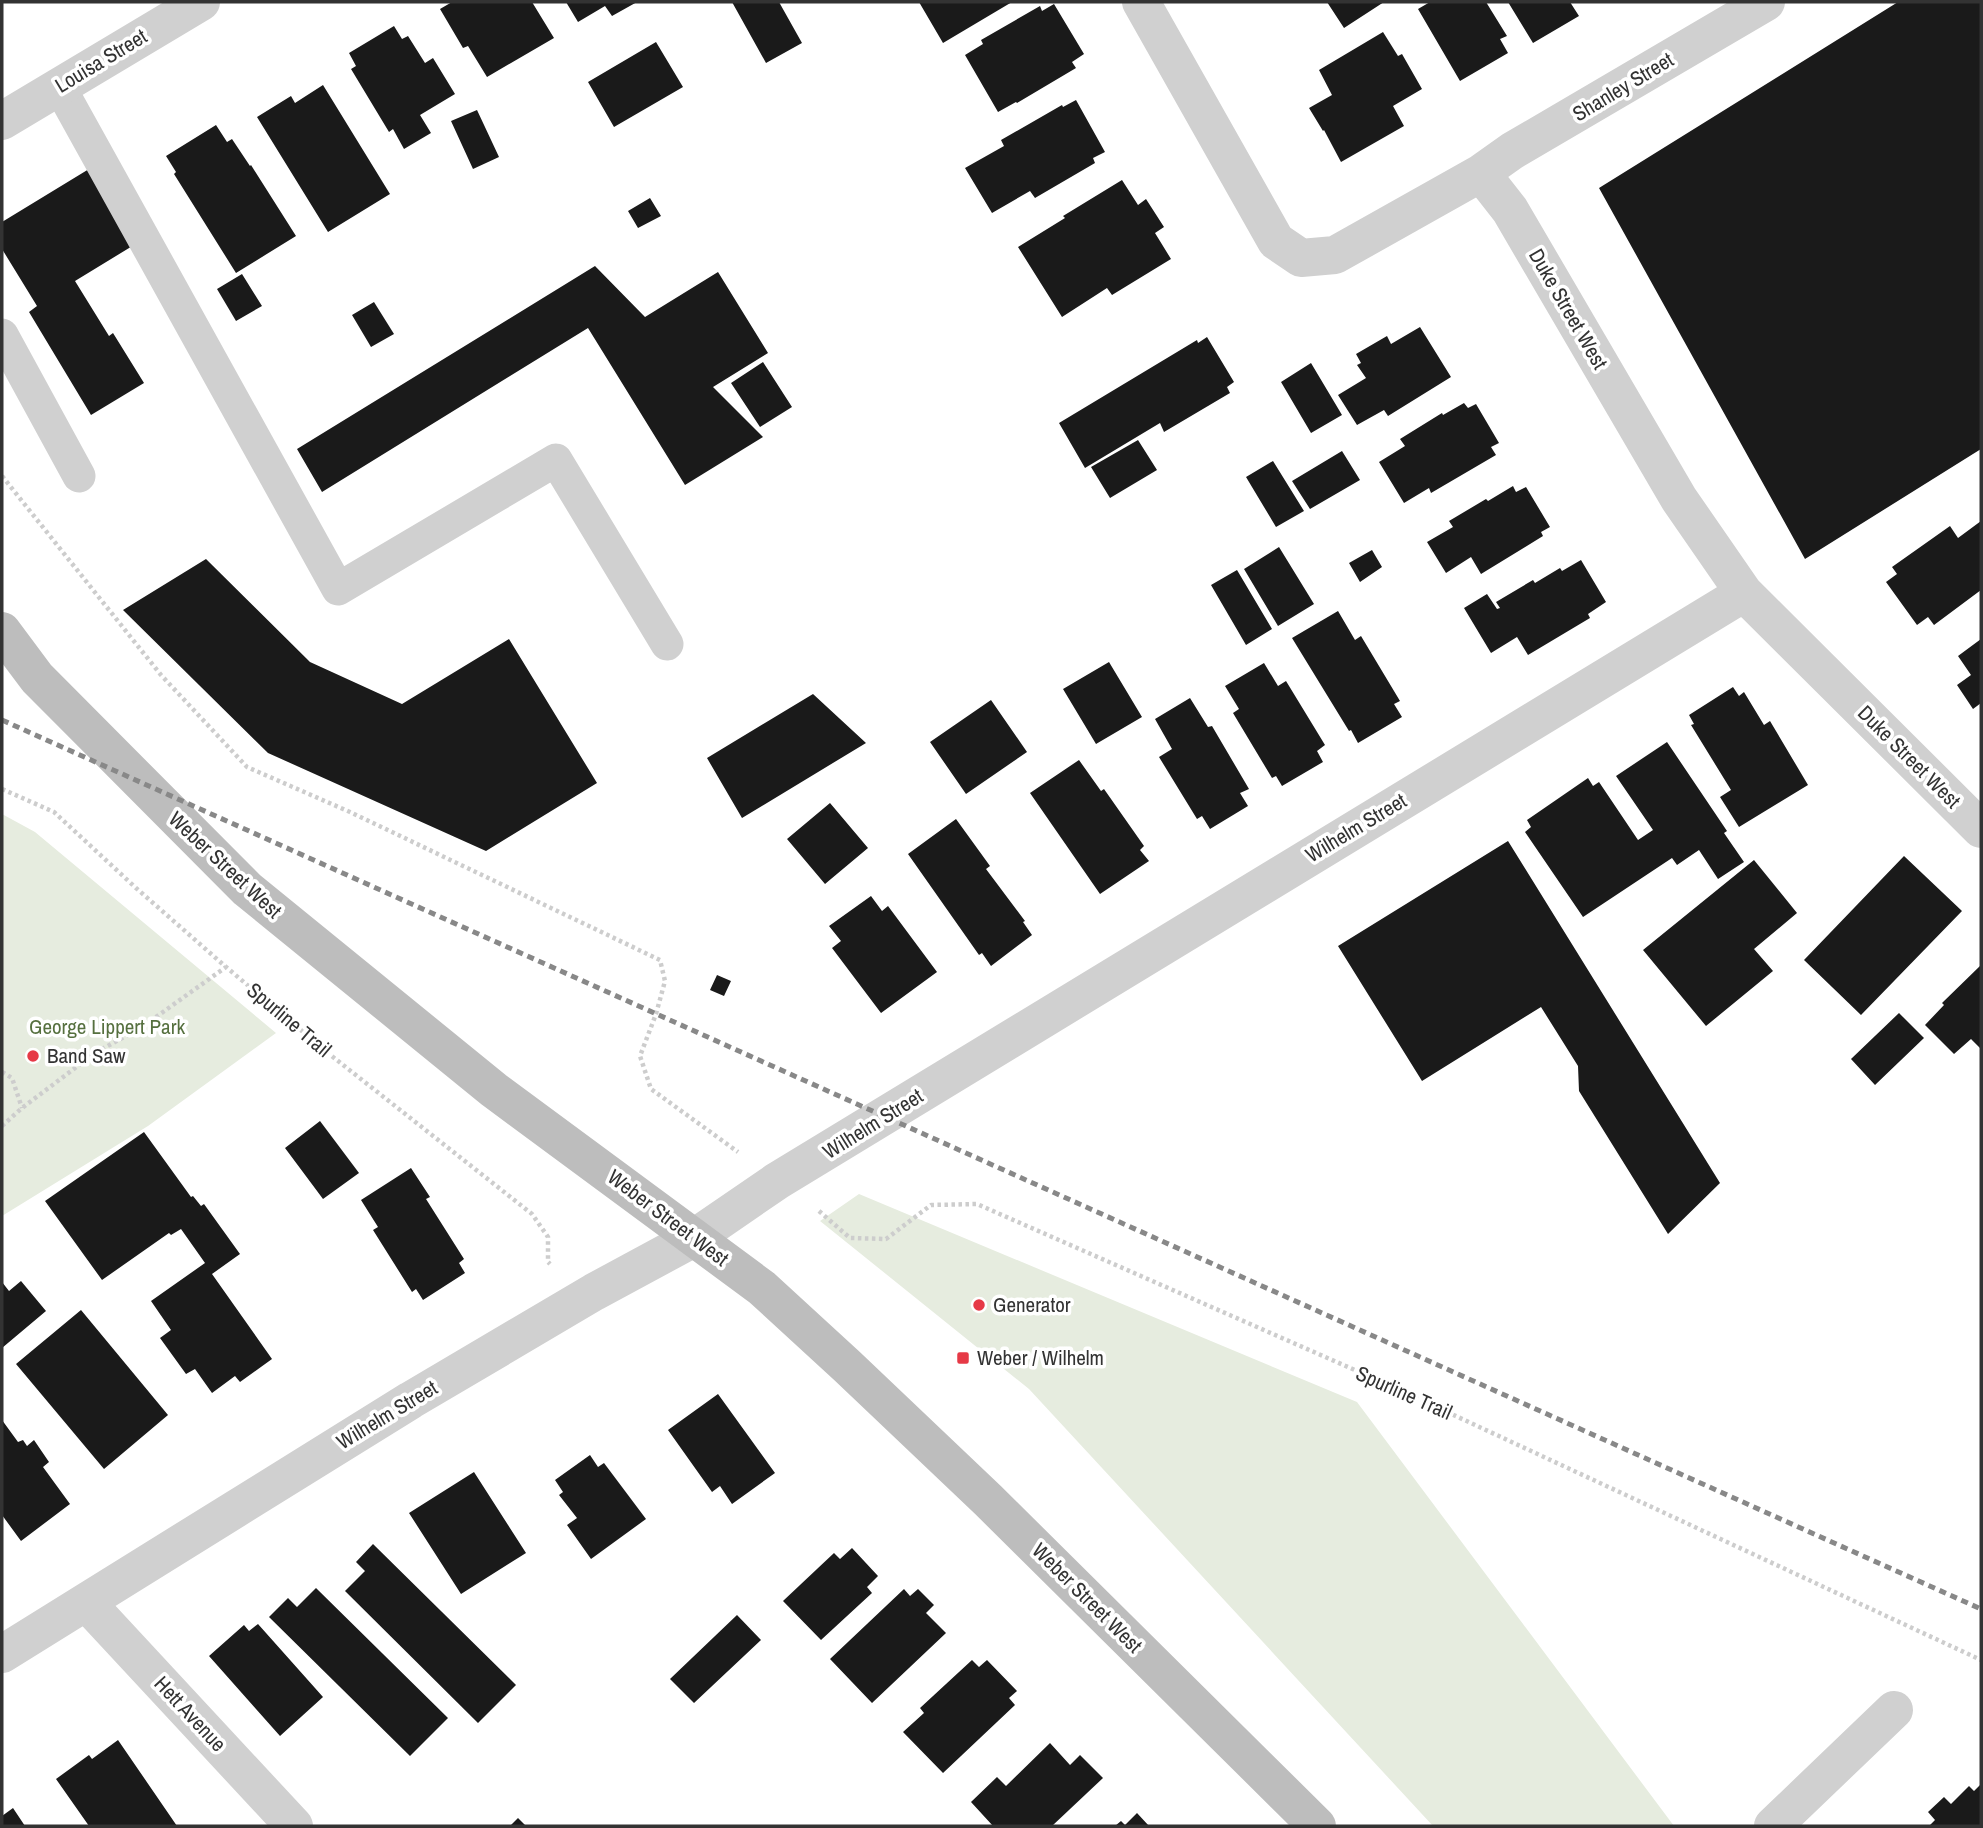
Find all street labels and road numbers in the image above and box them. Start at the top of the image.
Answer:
street label: Louisa Street [49,22,152,99]
street label: Shanley Street [1567,45,1679,128]
street label: Duke Street West [1522,243,1615,374]
street label: Duke Street West [1851,699,1967,815]
street label: Wilhelm Street [1300,786,1412,869]
street label: Weber Street West [162,805,288,925]
street label: Spurline Trail [241,976,338,1064]
street label: Wilhelm Street [817,1081,928,1166]
street label: Weber Street West [602,1162,735,1273]
street label: Spurline Trail [1352,1358,1457,1427]
street label: Wilhelm Street [331,1373,443,1456]
street label: Weber Street West [1026,1536,1149,1659]
street label: Hett Avenue [148,1670,233,1758]

